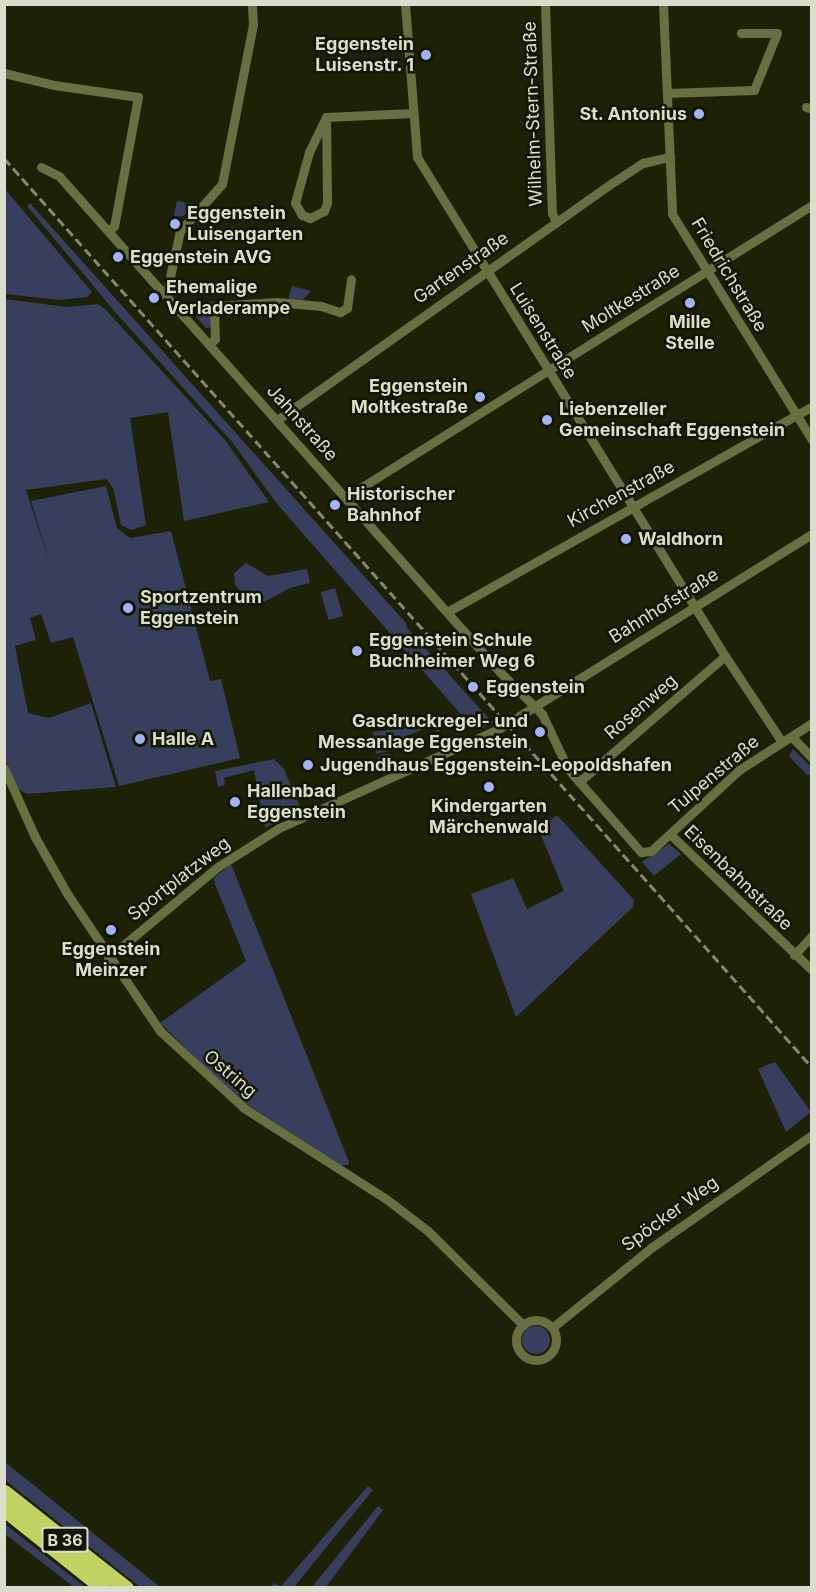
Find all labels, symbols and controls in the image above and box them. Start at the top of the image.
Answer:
street label: Wilhelm-Stern-Straße [519,21,547,207]
place label: Eggenstein Luisenstr. 1 [315,34,414,76]
marker: Eggenstein Luisenstr. 1 [419,48,433,62]
place label: St. Antonius [579,103,687,125]
marker: St. Antonius [692,107,706,121]
place label: Eggenstein Luisengarten [187,203,303,246]
street label: Friedrichstraße [686,214,772,336]
marker: Eggenstein Luisengarten [168,217,182,231]
street label: Gartenstraße [409,227,513,309]
place label: Eggenstein AVG [130,246,271,268]
marker: Eggenstein AVG [111,250,125,264]
street label: Moltkestraße [578,260,684,338]
place label: Ehemalige Verladerampe [166,277,290,320]
street label: Luisenstraße [505,279,581,383]
marker: Ehemalige Verladerampe [147,291,161,305]
marker: Mille Stelle [683,296,697,310]
place label: Mille Stelle [665,312,715,354]
place label: Eggenstein Moltkestraße [351,376,468,418]
street label: Jahnstraße [262,380,342,466]
marker: Eggenstein Moltkestraße [473,390,487,404]
place label: Liebenzeller Gemeinschaft Eggenstein [559,399,785,442]
marker: Liebenzeller Gemeinschaft Eggenstein [540,413,554,427]
street label: Kirchenstraße [564,456,678,532]
place label: Historischer Bahnhof [347,484,455,526]
marker: Historischer Bahnhof [328,498,342,512]
place label: Waldhorn [638,528,723,550]
marker: Waldhorn [619,532,633,546]
street label: Bahnhofstraße [605,564,723,648]
place label: Sportzentrum Eggenstein [140,587,262,630]
marker: Sportzentrum Eggenstein [121,601,135,615]
place label: Eggenstein Schule Buchheimer Weg 6 [369,630,535,672]
marker: Eggenstein Schule Buchheimer Weg 6 [350,644,364,658]
street label: Rosenweg [600,670,682,744]
place label: Eggenstein [486,676,585,698]
marker: Eggenstein [464,678,482,696]
place label: Gasdruckregel- und Messanlage Eggenstein [318,711,528,754]
marker: Gasdruckregel- und Messanlage Eggenstein [533,725,547,739]
place label: Halle A [152,728,214,750]
street label: Tulpenstraße [664,731,764,819]
marker: Halle A [133,732,147,746]
place label: Jugendhaus Eggenstein-Leopoldshafen [320,754,672,776]
marker: Jugendhaus Eggenstein-Leopoldshafen [301,758,315,772]
marker: Kindergarten Märchenwald [482,780,496,794]
place label: Hallenbad Eggenstein [247,781,346,824]
marker: Hallenbad Eggenstein [228,795,242,809]
place label: Kindergarten Märchenwald [429,796,549,838]
street label: Eisenbahnstraße [679,821,797,935]
street label: Sportplatzweg [124,832,234,926]
marker: Eggenstein Meinzer [104,923,118,937]
place label: Eggenstein Meinzer [62,939,160,982]
street label: Ostring [199,1046,261,1102]
street label: Spöcker Weg [618,1172,722,1256]
road number: B 36 [41,1527,89,1553]

